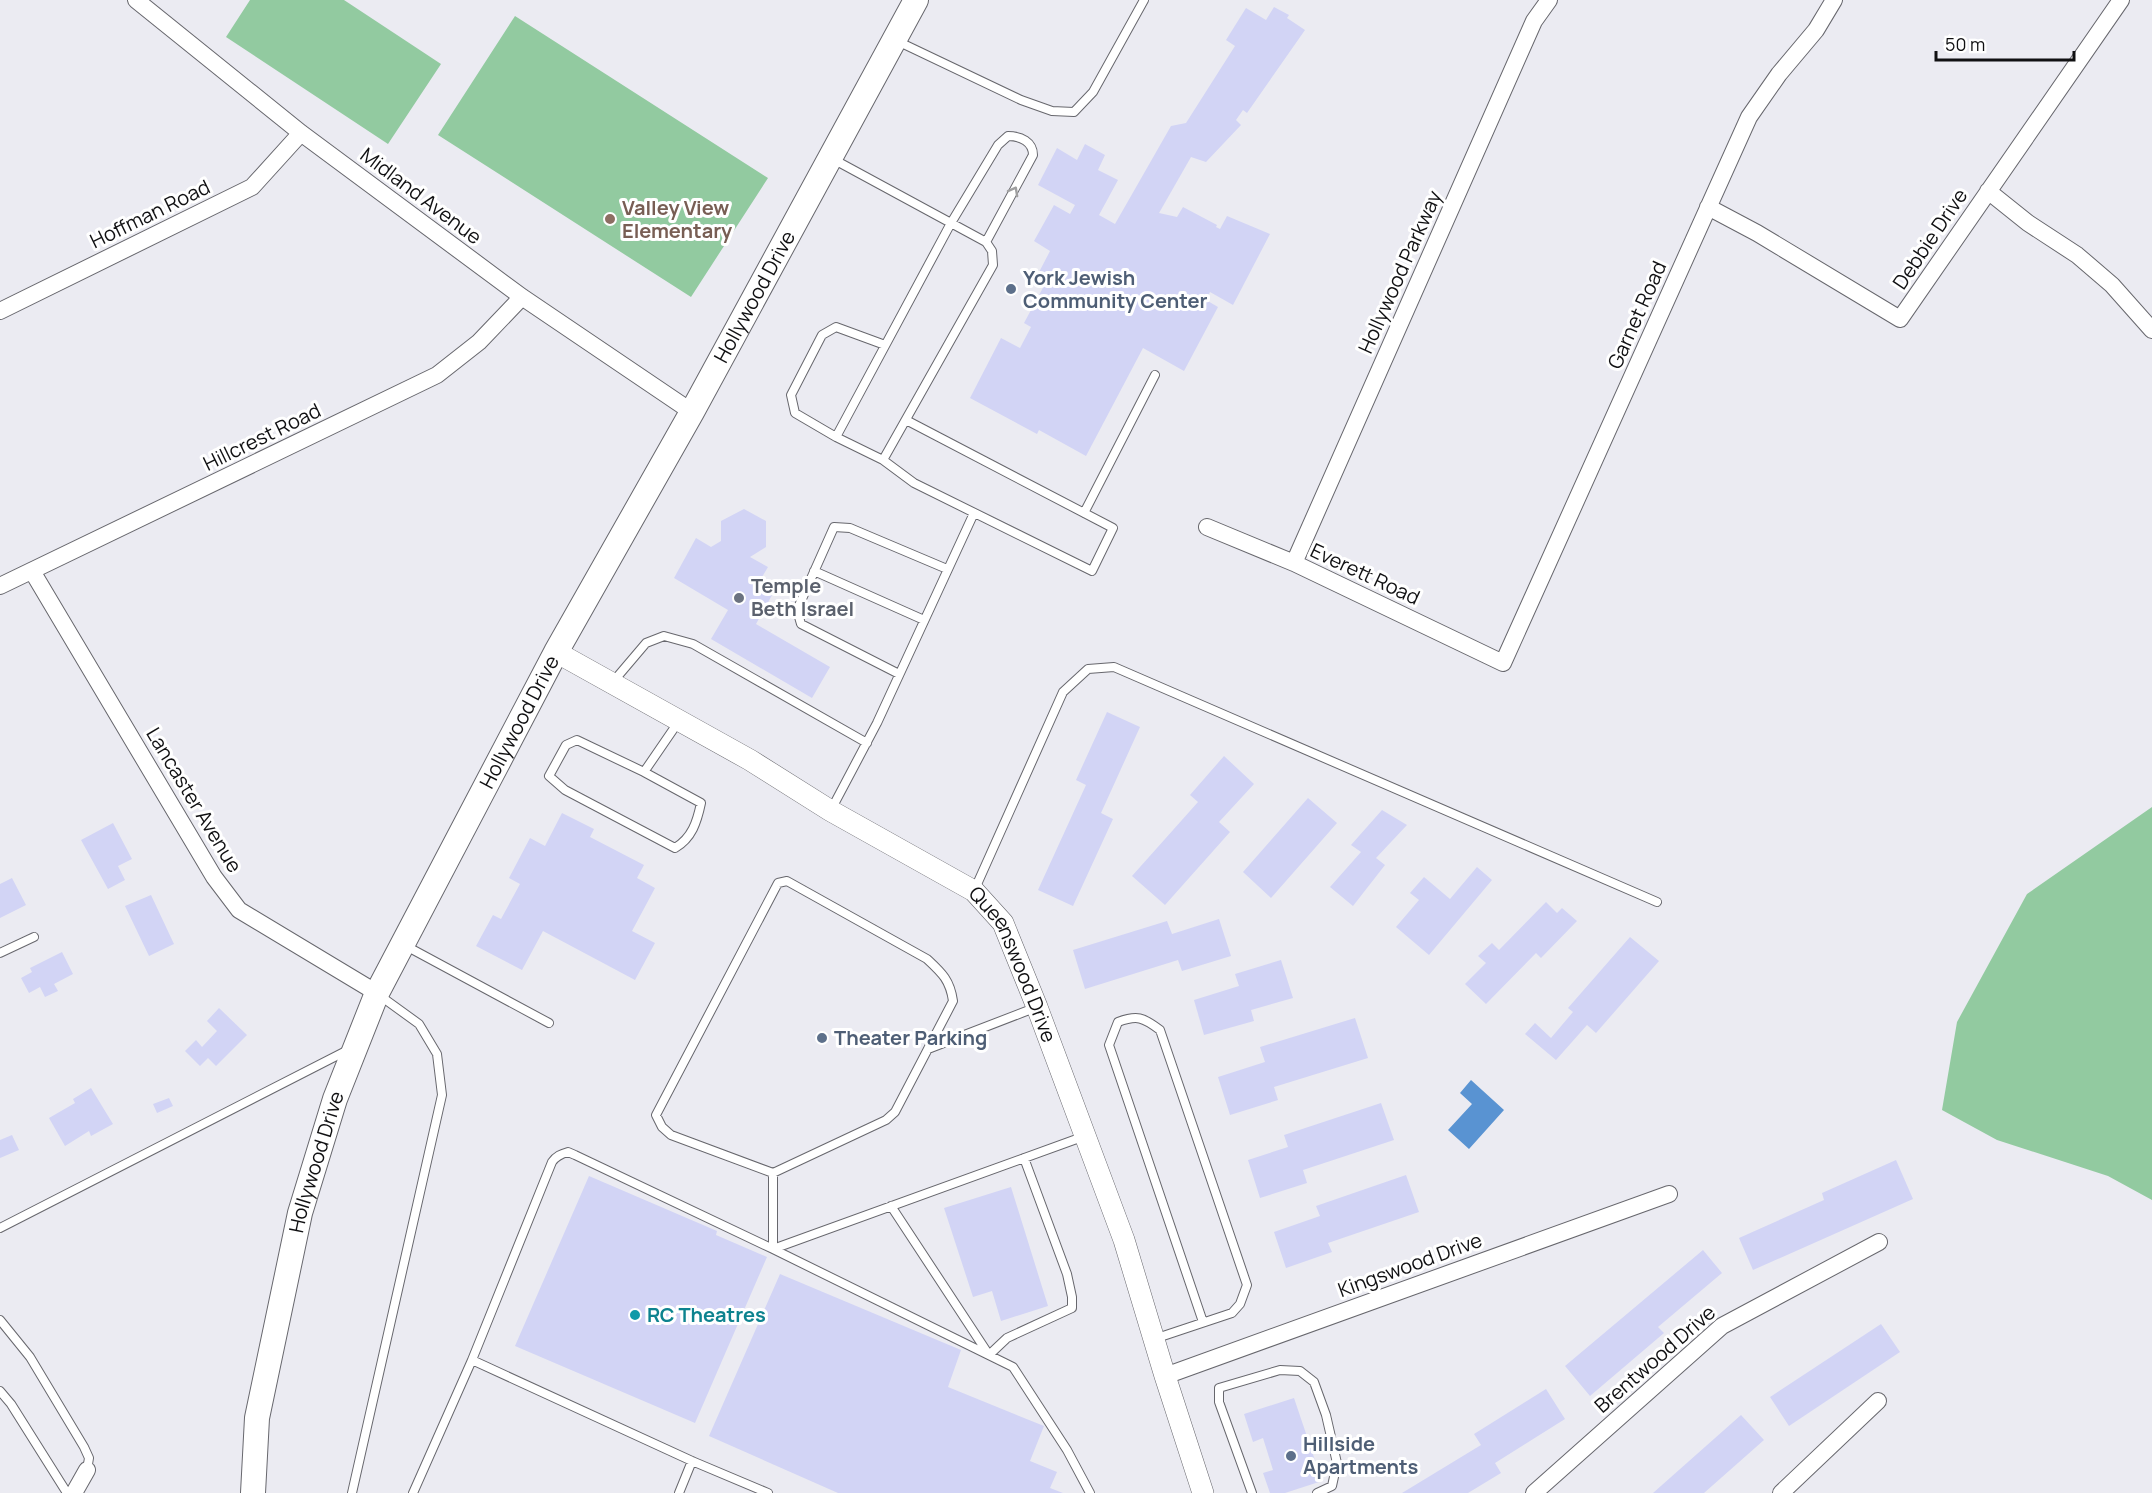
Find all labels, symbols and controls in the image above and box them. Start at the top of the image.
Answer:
scale bar [1936,24,2074,62]
text: 50 m [1945,32,1985,56]
street label: Midland Avenue [355,141,487,250]
street label: Hoffman Road [85,173,214,254]
street label: Debbie Drive [1886,183,1973,294]
street label: Hollywood Parkway [1352,186,1448,357]
one-way arrow [1007,187,1018,197]
place label: Valley View Elementary [622,194,733,244]
marker: Valley View Elementary [603,212,617,226]
street label: Hollywood Drive [707,226,801,367]
street label: Garnet Road [1601,257,1672,373]
place label: York Jewish Community Center [1023,264,1207,314]
marker: York Jewish Community Center [1004,282,1018,296]
street label: Hillcrest Road [199,396,325,477]
street label: Everett Road [1306,536,1424,611]
place label: Temple Beth Israel [751,572,854,622]
marker: Temple Beth Israel [732,591,746,605]
street label: Hollywood Drive [473,650,565,793]
street label: Lancaster Avenue [140,722,248,877]
street label: Queenswood Drive [963,880,1063,1046]
place label: Theater Parking [834,1024,987,1051]
marker: Theater Parking [815,1031,829,1045]
street label: Hollywood Drive [282,1087,350,1235]
street label: Kingswood Drive [1334,1226,1486,1303]
street label: Brentwood Drive [1589,1299,1721,1419]
place label: RC Theatres [647,1301,766,1328]
marker: RC Theatres [628,1308,642,1322]
place label: Hillside Apartments [1303,1430,1419,1480]
marker: Hillside Apartments [1284,1449,1298,1463]

